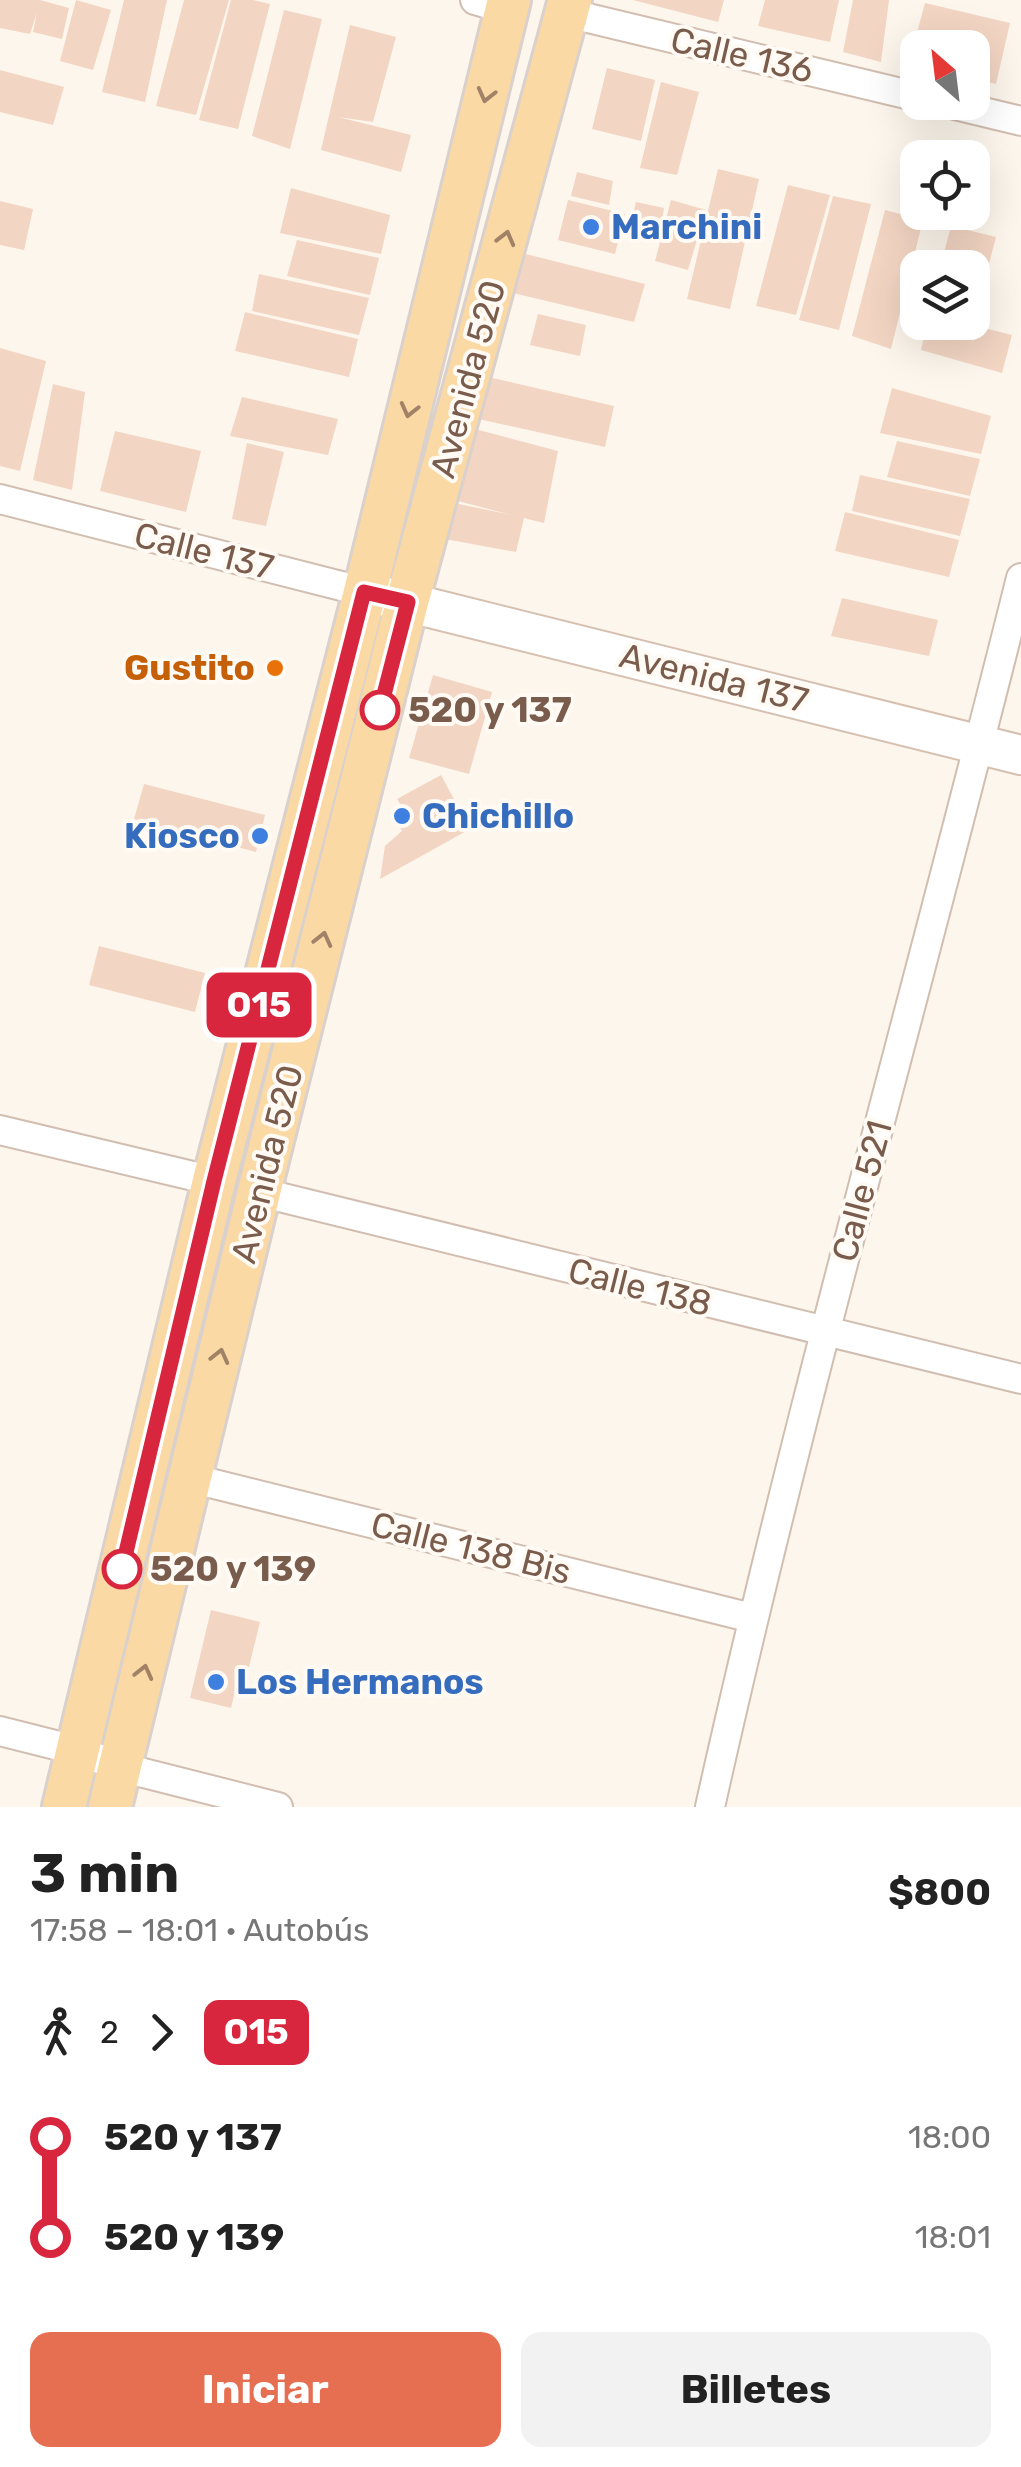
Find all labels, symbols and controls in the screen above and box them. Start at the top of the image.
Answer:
street label: Calle 136 [667,18,817,92]
north arrow [900,30,990,120]
map controls [900,30,990,340]
one-way arrow [477,86,498,103]
button: locate [900,140,990,230]
place label: Marchini [611,206,762,248]
marker: Marchini [580,216,602,238]
one-way arrow [494,230,515,247]
button: layers [900,250,990,340]
street label: Avenida 520 [421,276,515,482]
one-way arrow [400,401,421,418]
street label: Calle 137 [130,513,278,589]
street label: Avenida 137 [615,634,813,722]
place label: Gustito [124,647,255,689]
marker: Gustito [264,657,286,679]
place label: 520 y 137 [408,689,572,731]
marker: 520 y 137 [361,691,399,729]
place label: Chichillo [422,795,574,837]
marker: Chichillo [391,805,413,827]
place label: Kiosco [124,815,240,857]
marker: Kiosco [249,825,271,847]
one-way arrow [311,931,332,948]
line badge: O15 [202,972,316,1038]
text: O15 [227,984,291,1026]
street label: Avenida 520 [222,1061,312,1267]
street label: Calle 521 [823,1116,901,1266]
street label: Calle 138 [564,1249,716,1325]
one-way arrow [208,1348,229,1365]
street label: Calle 138 Bis [367,1503,575,1593]
place label: 520 y 139 [150,1548,316,1590]
marker: 520 y 139 [103,1550,141,1588]
place label: Los Hermanos [236,1661,484,1703]
one-way arrow [132,1664,153,1681]
marker: Los Hermanos [205,1671,227,1693]
text: 3 min [30,1841,179,1906]
text: $800 [888,1869,991,1915]
text: 17:58 – 18:01 · Autobús [30,1911,369,1949]
icon: walk [30,2005,85,2060]
icon: forward [134,2005,189,2060]
text: O15 [224,2011,289,2053]
text: 2 [100,2013,119,2051]
text: 520 y 137 [104,2114,282,2160]
text: 18:00 [908,2118,991,2156]
text: 520 y 139 [104,2214,284,2260]
text: 18:01 [915,2218,991,2256]
button: Iniciar [30,2332,501,2447]
button: Billetes [521,2332,991,2447]

